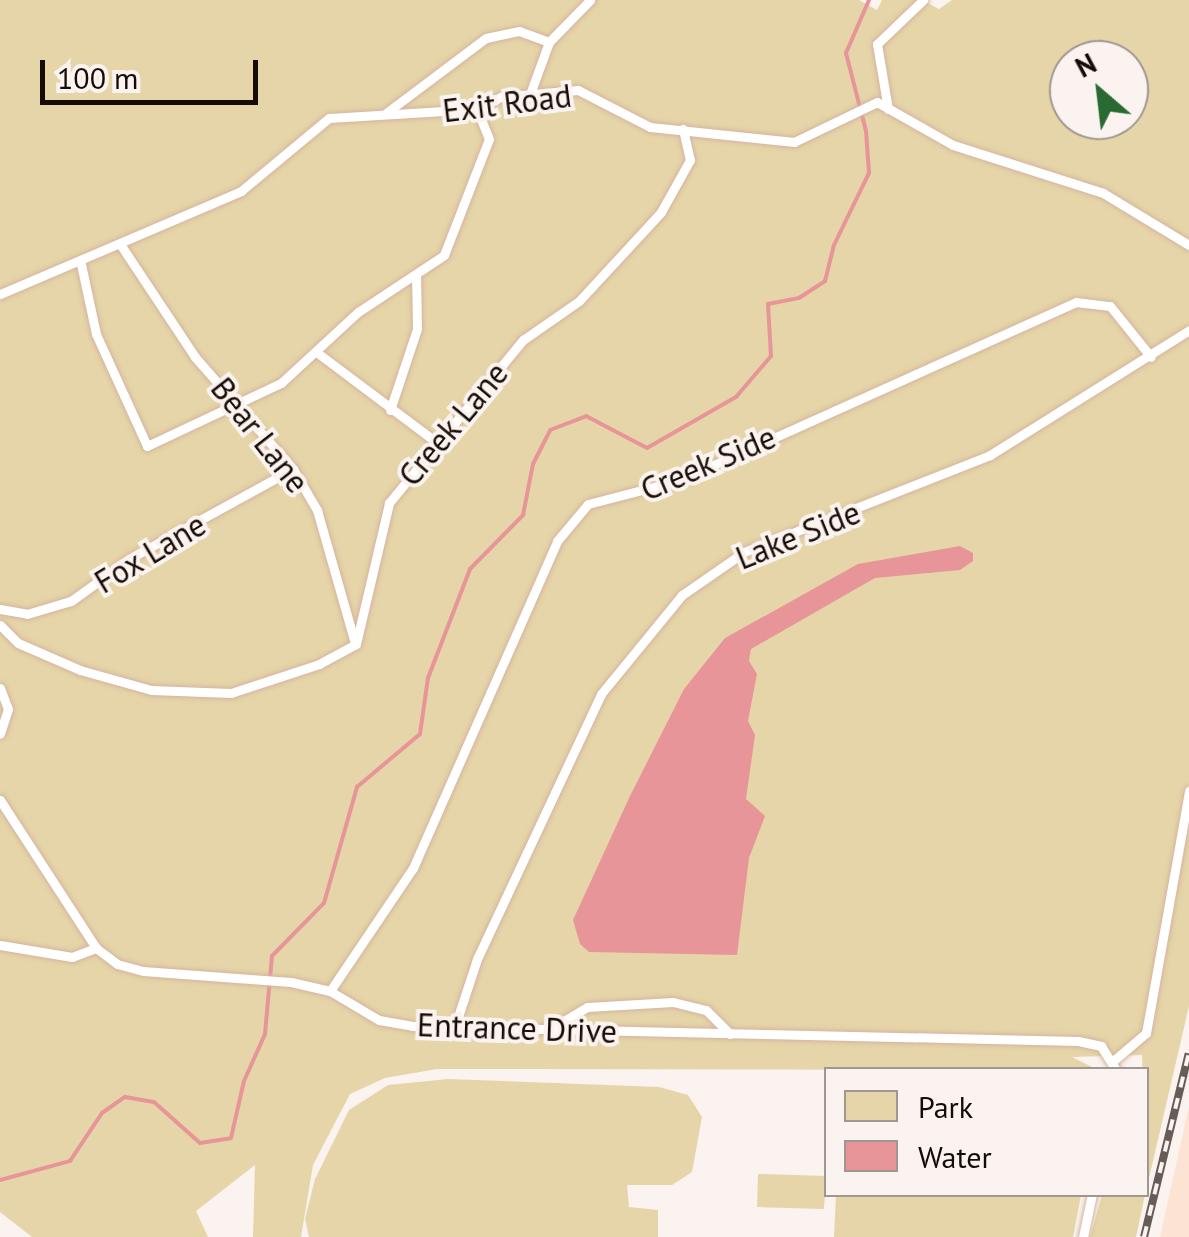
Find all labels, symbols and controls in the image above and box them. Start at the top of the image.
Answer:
scale bar [45,40,262,102]
north arrow [1049,40,1149,140]
text: N [1069,44,1102,85]
text: 100 m [57,58,138,97]
street label: Exit Road [440,76,574,130]
street label: Creek Lane [390,354,516,494]
street label: Bear Lane [203,370,317,500]
street label: Creek Side [634,417,782,509]
street label: Lake Side [730,493,866,577]
street label: Fox Lane [87,505,213,601]
street label: Entrance Drive [416,1005,618,1051]
legend [824,1067,1149,1197]
text: Park [918,1087,973,1126]
text: Water [918,1137,992,1176]

